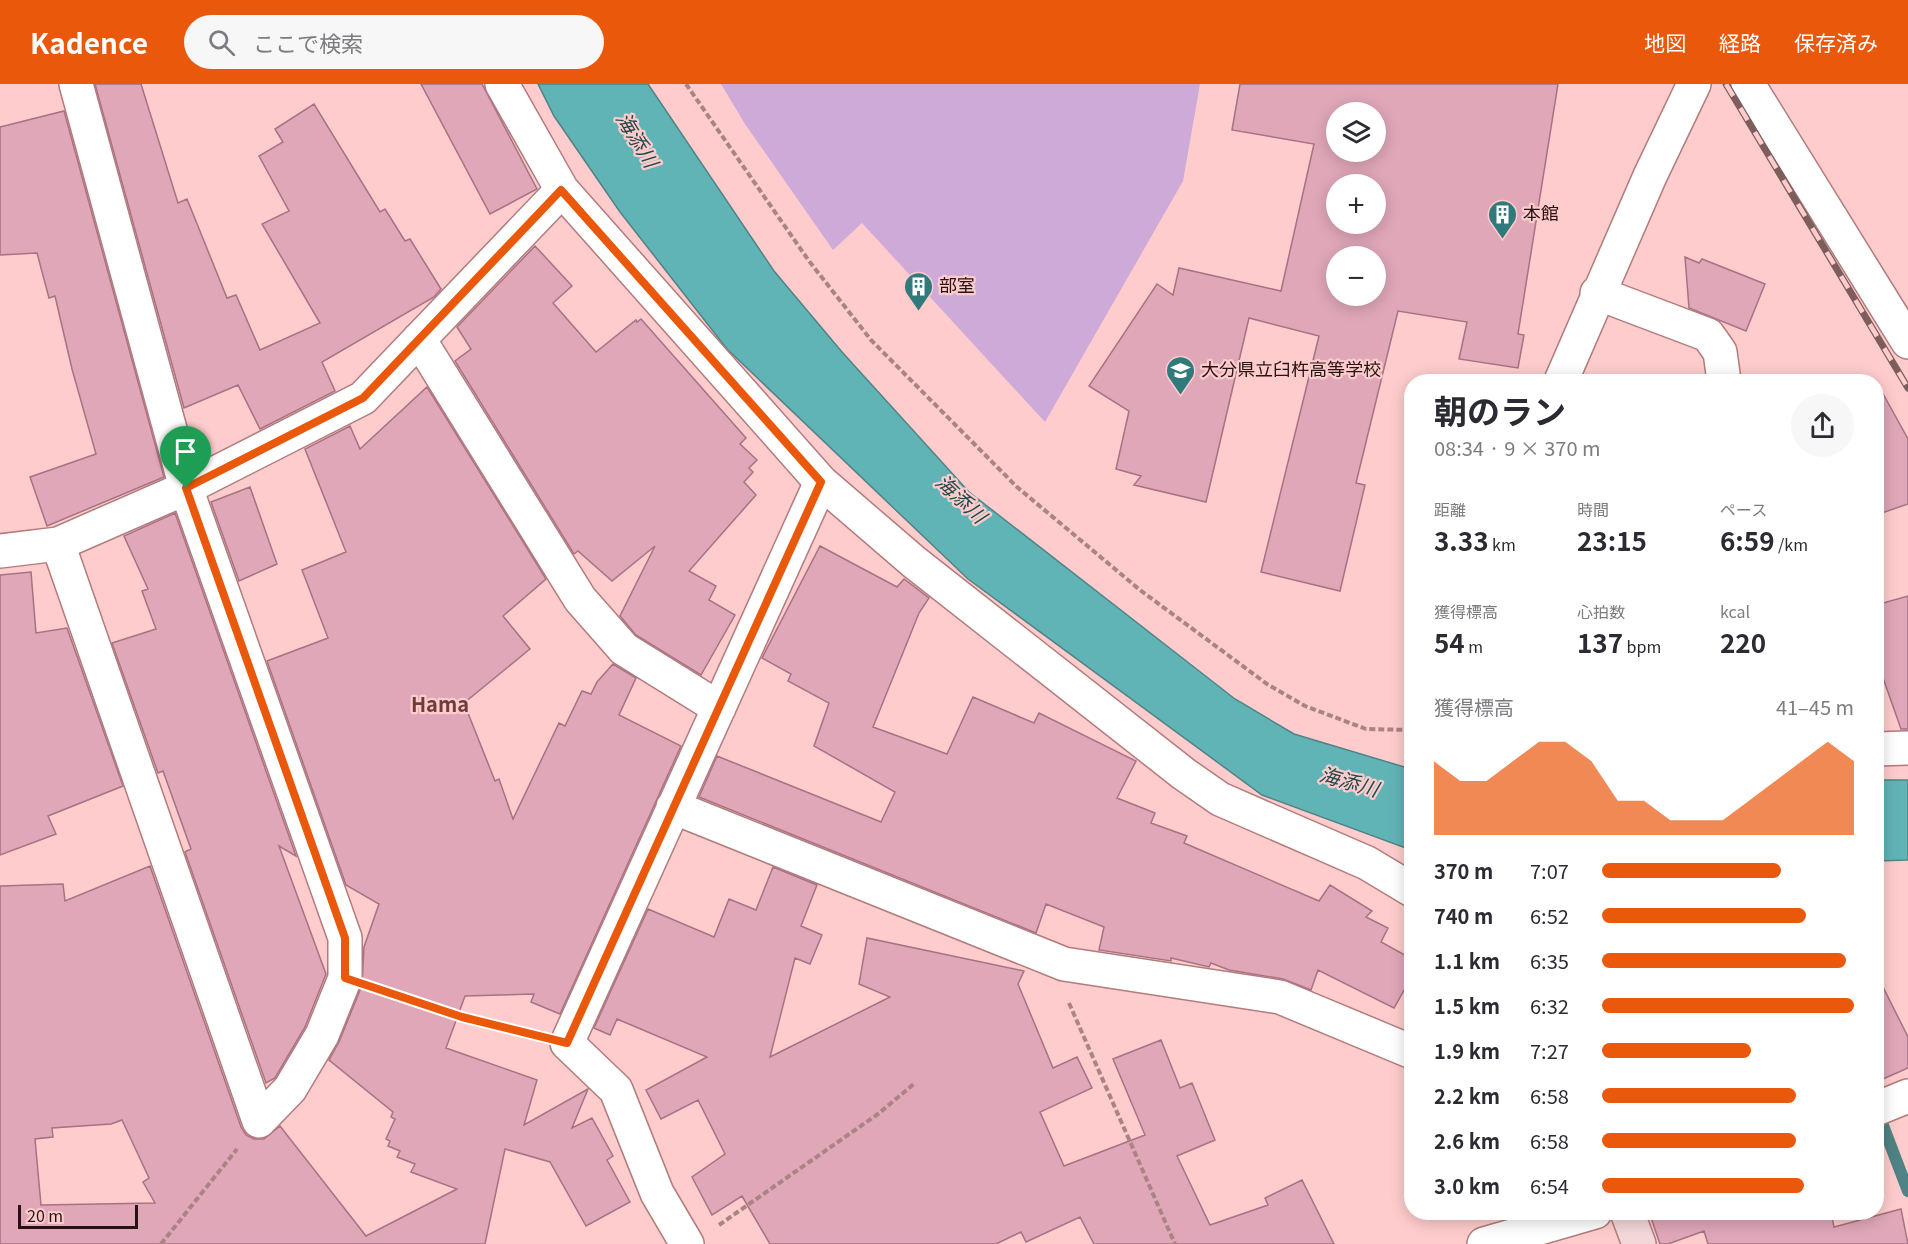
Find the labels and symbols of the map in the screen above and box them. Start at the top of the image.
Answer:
water label: 海添川 [610,106,667,174]
building icon: 本館 [1486,198,1518,240]
place label: 本館 [1523,199,1559,225]
building icon: 部室 [902,270,934,312]
place label: 部室 [939,271,975,297]
school or university icon: 大分県立臼杵高等学校 [1164,354,1196,396]
place label: 大分県立臼杵高等学校 [1201,355,1381,381]
pin [160,426,211,488]
water label: 海添川 [930,467,995,530]
district label: Hama [411,689,469,718]
water label: 海添川 [1317,758,1384,803]
scale bar [18,1202,138,1230]

